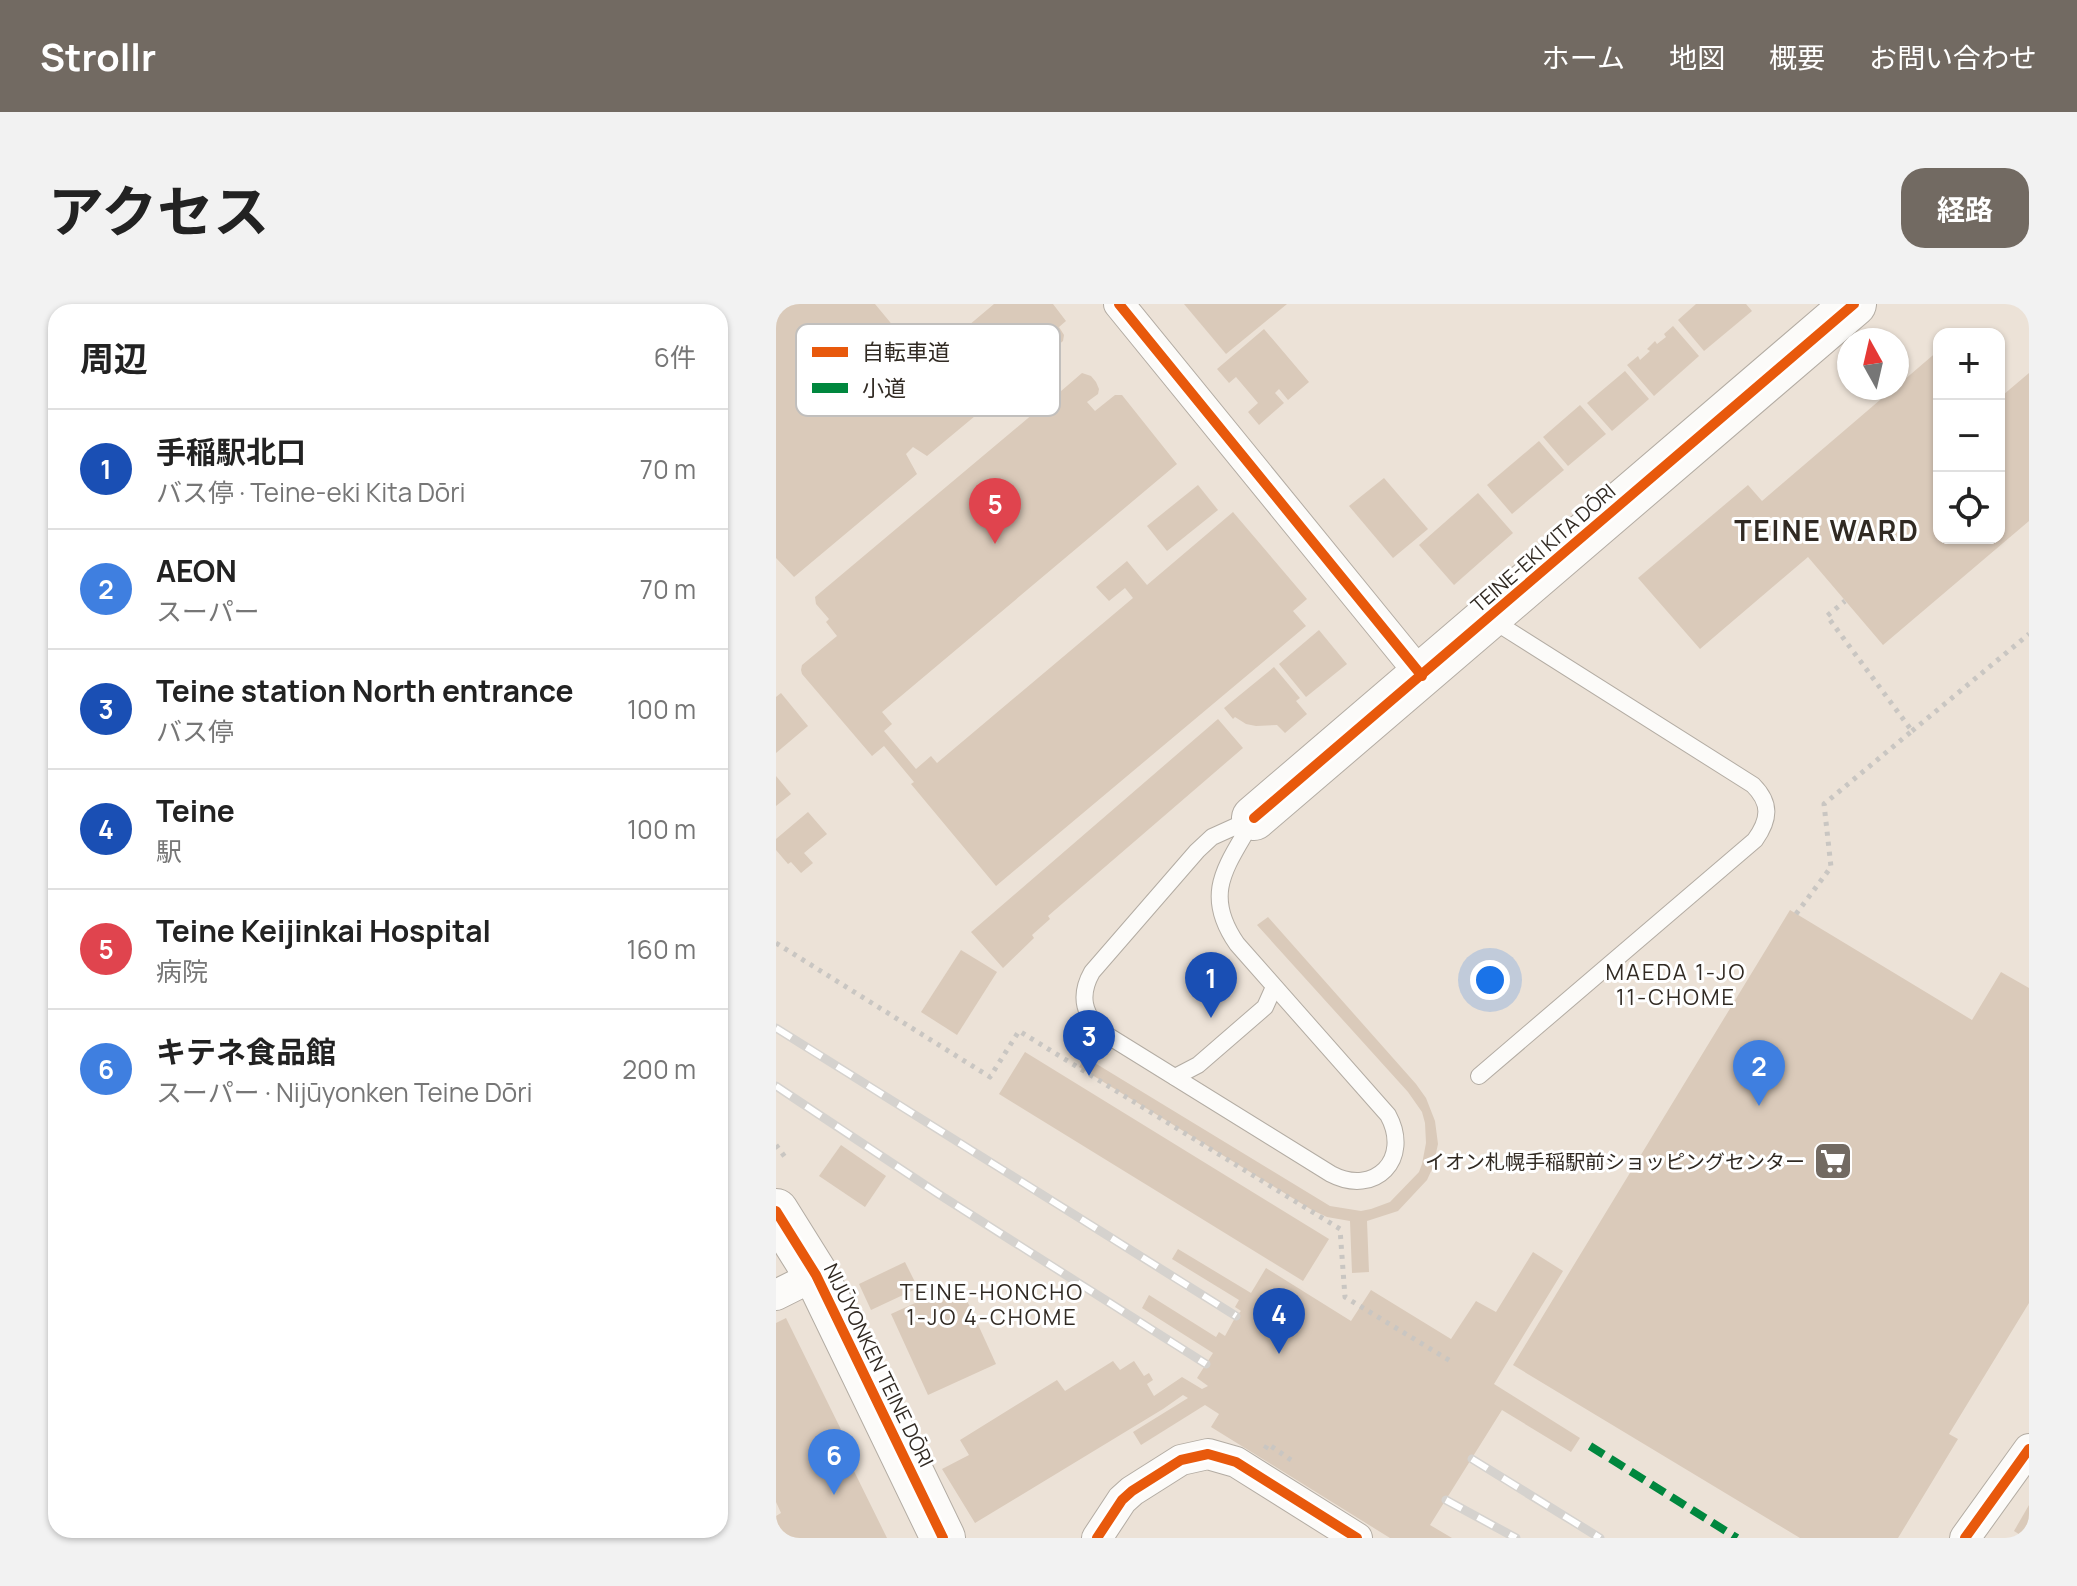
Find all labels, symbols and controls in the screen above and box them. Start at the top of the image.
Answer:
text: Strollr [40,30,156,82]
text: ホーム [1542,38,1625,76]
text: 地図 [1669,38,1725,76]
text: 概要 [1769,38,1825,76]
text: お問い合わせ [1869,38,2037,76]
button: 経路 [1901,168,2029,248]
text: アクセス [48,172,269,249]
legend [796,324,1060,416]
north arrow [1837,328,1909,400]
map controls [1933,328,2005,544]
button: + [1933,328,2005,400]
text: 周辺 [80,335,148,381]
text: 自転車道 [862,337,950,367]
text: 6件 [654,339,696,375]
text: 小道 [862,373,906,403]
button: − [1933,400,2005,472]
text: 手稲駅北口 [156,431,306,472]
text: 1 [100,451,112,487]
text: 70 m [640,451,696,487]
button: locate [1933,472,2005,544]
text: バス停 · Teine-eki Kita Dōri [156,474,466,510]
pin: 5 [969,478,1021,544]
street label: TEINE-EKI KITA DŌRI [1465,478,1621,618]
district label: TEINE WARD [1734,511,1920,549]
text: AEON [156,550,237,591]
text: 2 [98,571,114,607]
text: 70 m [640,571,696,607]
text: スーパー [156,593,260,629]
text: Teine station North entrance [156,670,574,711]
text: 3 [98,691,114,727]
text: 100 m [627,691,696,727]
text: バス停 [156,713,234,749]
text: Teine [156,790,235,831]
text: 4 [98,811,114,847]
text: 100 m [627,811,696,847]
text: 駅 [156,833,182,869]
text: Teine Keijinkai Hospital [156,910,491,951]
text: 5 [98,931,114,967]
text: 160 m [627,931,696,967]
pin: 1 [1185,952,1237,1018]
text: 病院 [156,953,208,989]
district label: MAEDA 1-JO 11-CHOME [1606,957,1746,1012]
your location [1470,960,1510,1000]
pin: 3 [1063,1010,1115,1076]
text: キテネ食品館 [156,1031,336,1072]
pin: 2 [1733,1040,1785,1106]
text: 6 [98,1051,114,1087]
text: 200 m [622,1051,696,1087]
text: スーパー · Nijūyonken Teine Dōri [156,1074,533,1110]
supermarket icon: イオン札幌手稲駅前ショッピングセンター [1812,1140,1854,1182]
place label: イオン札幌手稲駅前ショッピングセンター [1425,1148,1805,1175]
street label: NIJŪYONKEN TEINE DŌRI [818,1259,940,1471]
district label: TEINE-HONCHO 1-JO 4-CHOME [900,1277,1084,1332]
pin: 4 [1253,1288,1305,1354]
pin: 6 [808,1429,860,1495]

